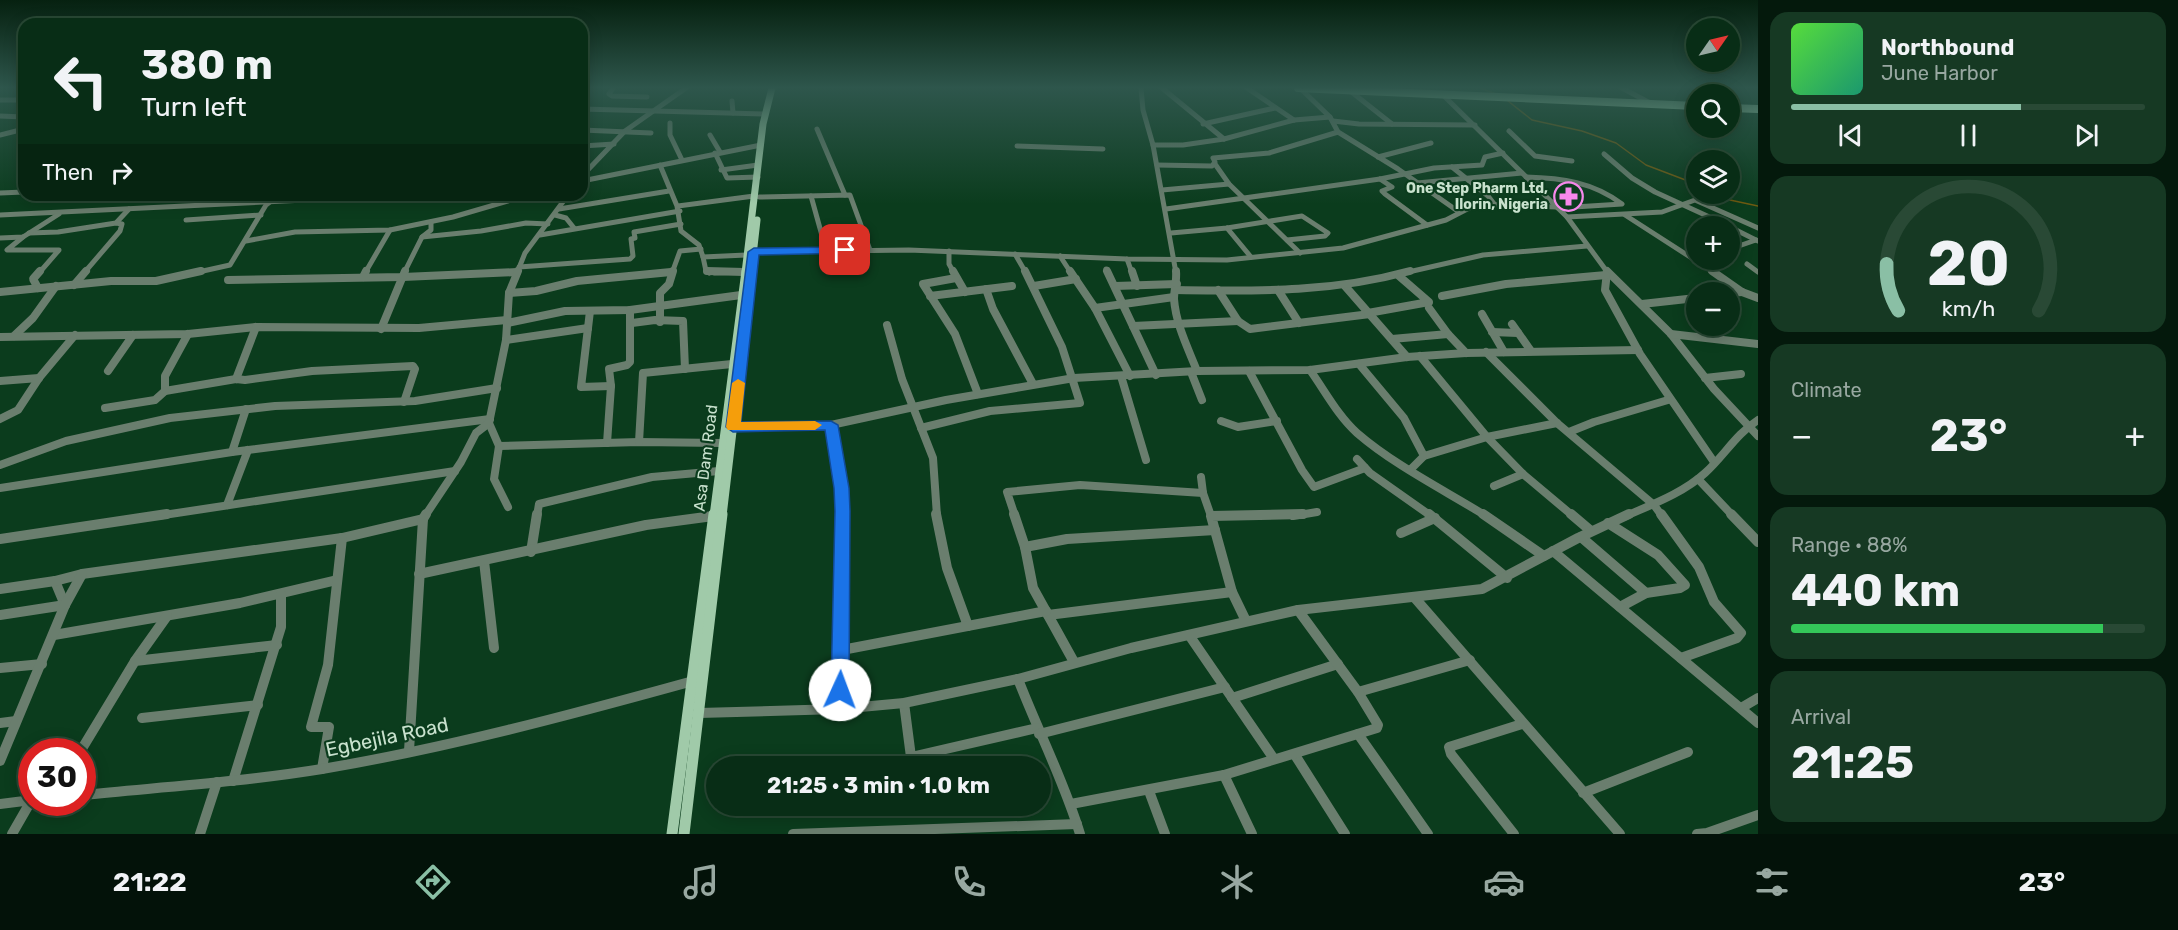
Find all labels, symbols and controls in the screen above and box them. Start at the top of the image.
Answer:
north arrow [1686,18,1740,72]
map controls [1686,18,1740,336]
text: Northbound [1881,34,2014,61]
text: 380 m [141,40,273,90]
icon: left [42,42,120,120]
text: June Harbor [1881,61,1998,85]
button: search [1686,84,1740,138]
text: Turn left [141,91,246,123]
icon: previous [1834,119,1867,152]
icon: pause [1952,119,1985,152]
icon: next [2070,119,2103,152]
button: layers [1686,150,1740,204]
icon: right [105,156,138,189]
text: Then [42,159,93,186]
place label: One Step Pharm Ltd, Ilorin, Nigeria [1406,180,1548,213]
pharmacy icon: One Step Pharm Ltd, Ilorin, Nigeria [1553,180,1585,212]
button: + [1686,216,1740,270]
pin [819,224,870,275]
text: 20 [1927,227,2009,301]
icon: arrive [828,233,861,266]
button: − [1686,282,1740,336]
text: km/h [1941,296,1995,321]
text: Climate [1791,378,1862,402]
street label: Asa Dam Road [690,404,721,513]
text: 23° [1930,409,2007,462]
text: − [1791,416,1812,455]
text: + [2124,416,2145,455]
text: Range · 88% [1791,533,1907,557]
text: 440 km [1791,564,1960,617]
position arrow [808,658,872,722]
text: Arrival [1791,705,1851,729]
street label: Egbejila Road [323,712,451,762]
text: 21:25 [1791,736,1914,789]
speed limit sign: 30 [18,738,96,816]
text: 21:25 · 3 min · 1.0 km [767,772,990,799]
icon: directions [412,861,454,903]
icon: music [680,861,722,903]
icon: phone [948,861,990,903]
icon: climate [1216,861,1258,903]
icon: car [1483,861,1525,903]
icon: filters [1751,861,1793,903]
text: 21:22 [113,866,187,898]
text: 23° [2019,866,2065,898]

